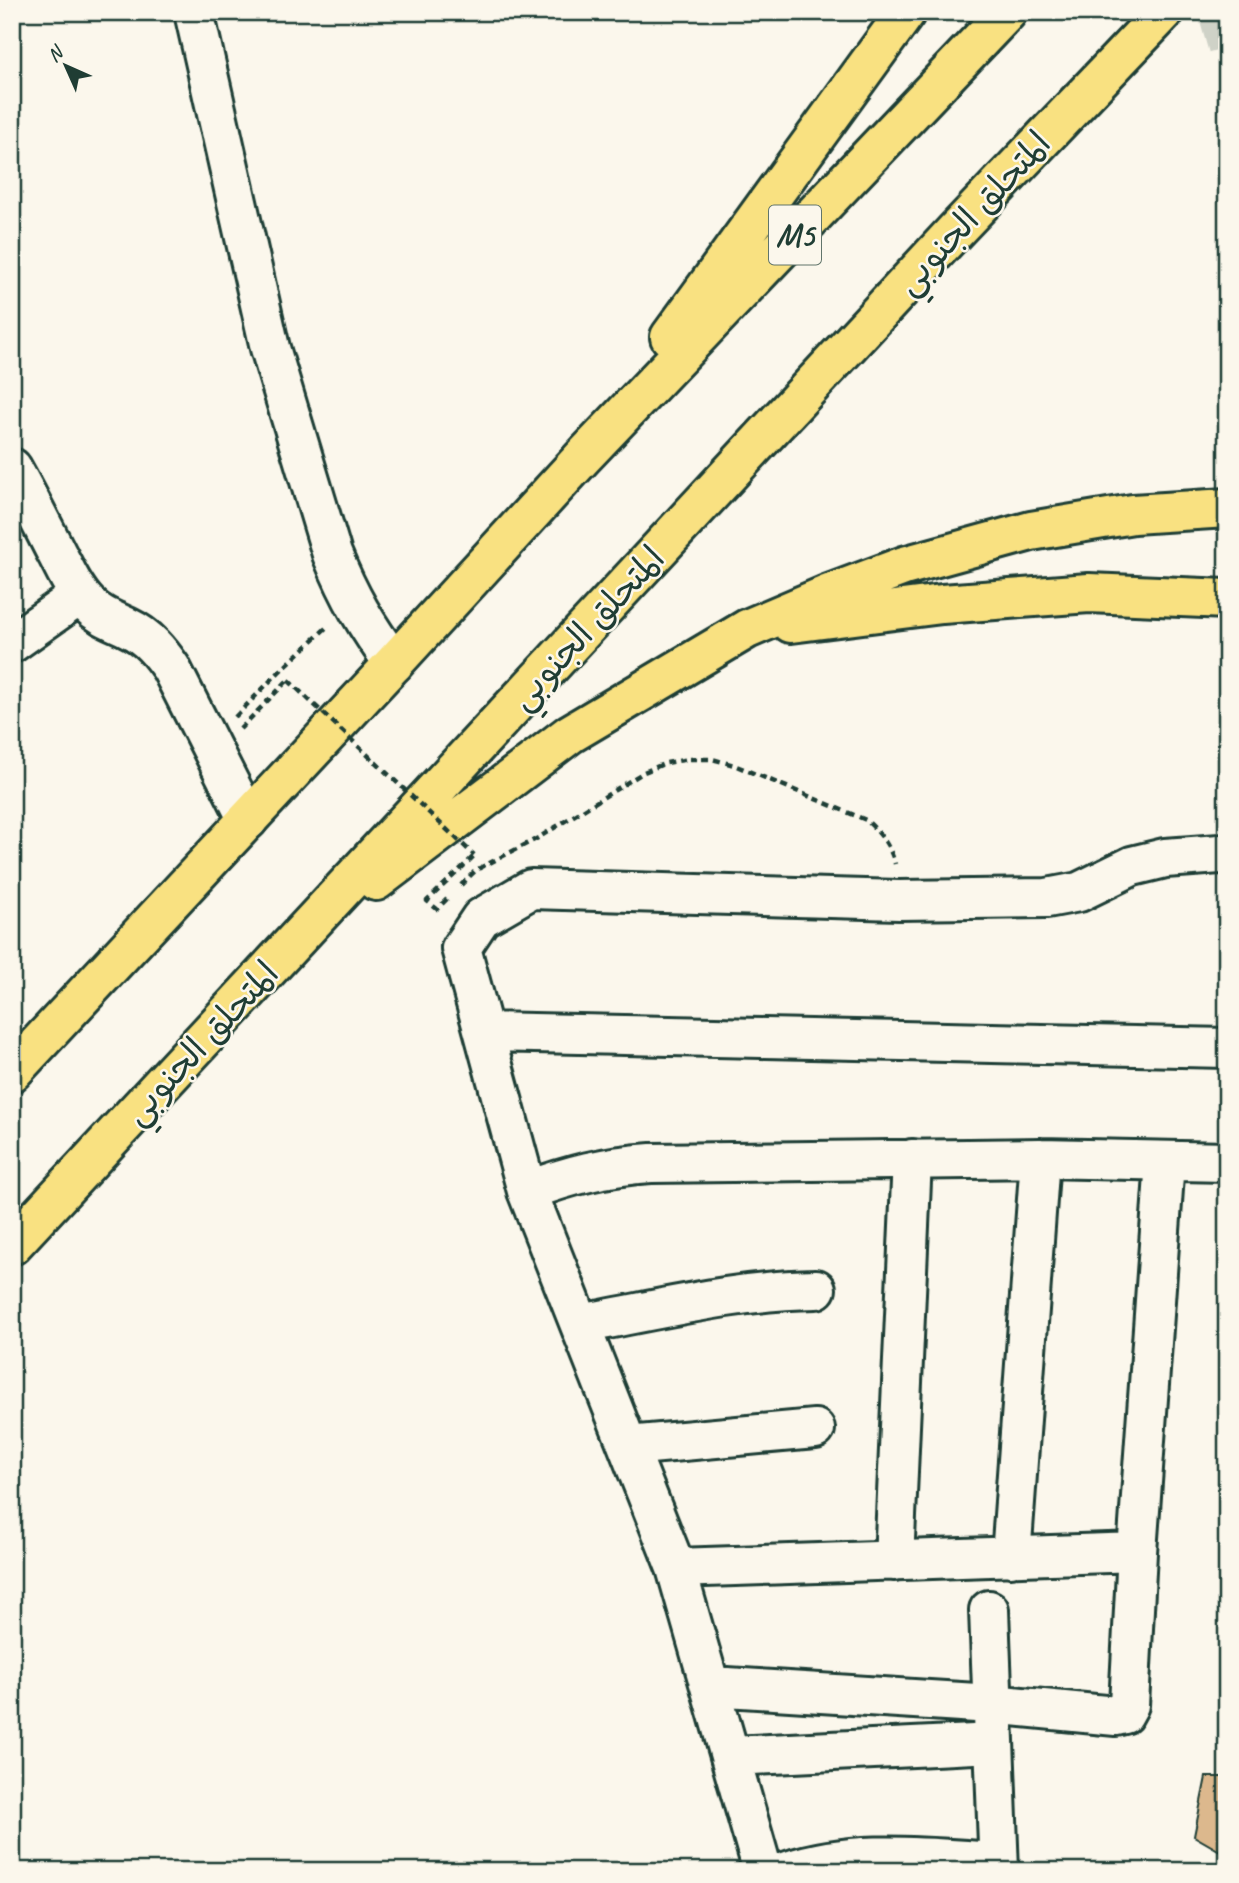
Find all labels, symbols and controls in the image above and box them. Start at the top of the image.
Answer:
north arrow [32,32,102,102]
text: N [42,40,70,67]
street label: المتحلق الجنوبي [886,122,1066,310]
road number: M5 [769,205,821,264]
street label: المتحلق الجنوبي [500,537,680,725]
street label: المتحلق الجنوبي [114,952,294,1140]

